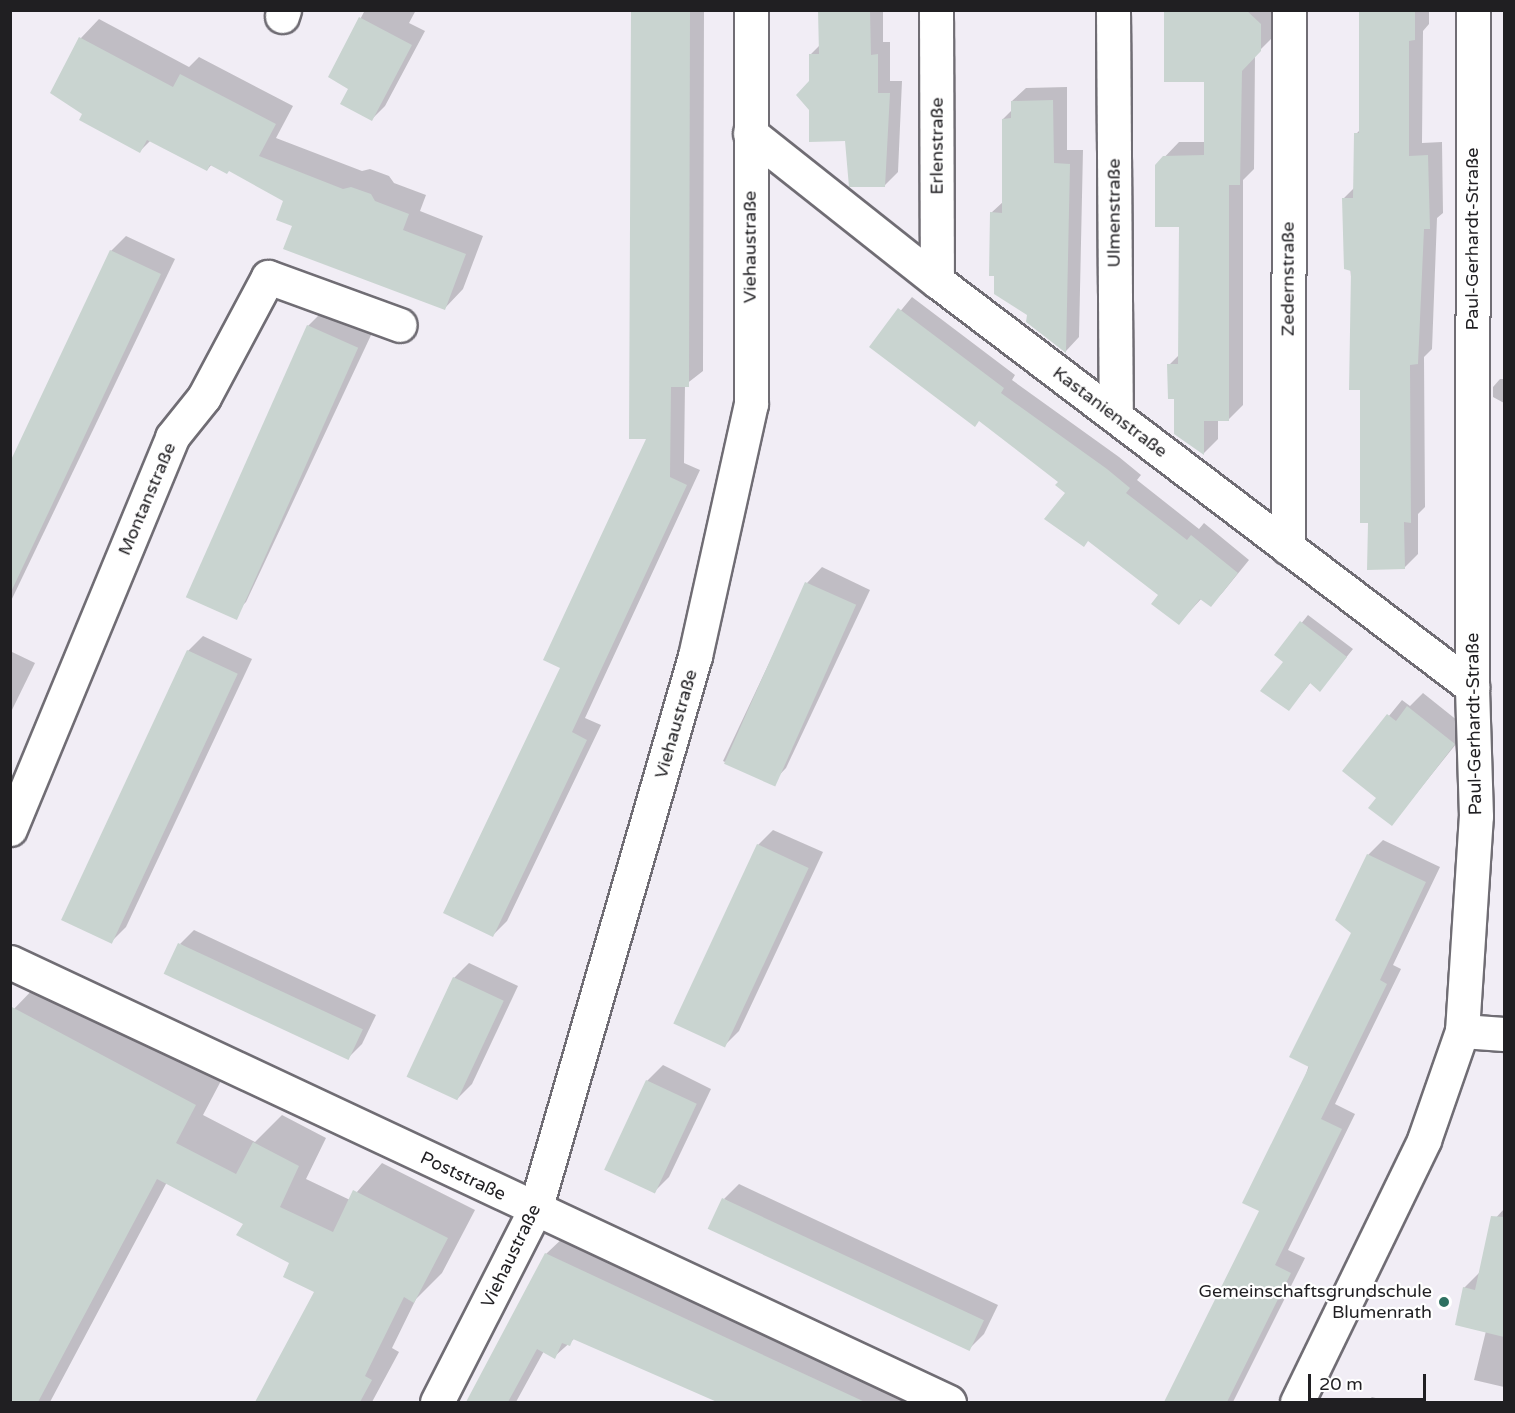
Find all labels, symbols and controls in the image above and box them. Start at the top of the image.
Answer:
street label: Erlenstraße [926,97,948,195]
street label: Paul-Gerhardt-Straße [1461,148,1483,330]
street label: Ulmenstraße [1103,158,1125,268]
street label: Viehaustraße [739,191,761,303]
street label: Zedernstraße [1277,222,1299,336]
street label: Kastanienstraße [1048,362,1172,462]
street label: Montanstraße [114,439,180,559]
street label: Paul-Gerhardt-Straße [1462,632,1486,816]
street label: Viehaustraße [650,667,702,781]
street label: Poststraße [417,1147,509,1205]
street label: Viehaustraße [477,1201,545,1311]
place label: Gemeinschaftsgrundschule Blumenrath [1198,1281,1432,1324]
marker: Gemeinschaftsgrundschule Blumenrath [1437,1295,1451,1309]
scale bar [1311,1362,1430,1400]
text: 20 m [1319,1373,1363,1395]

